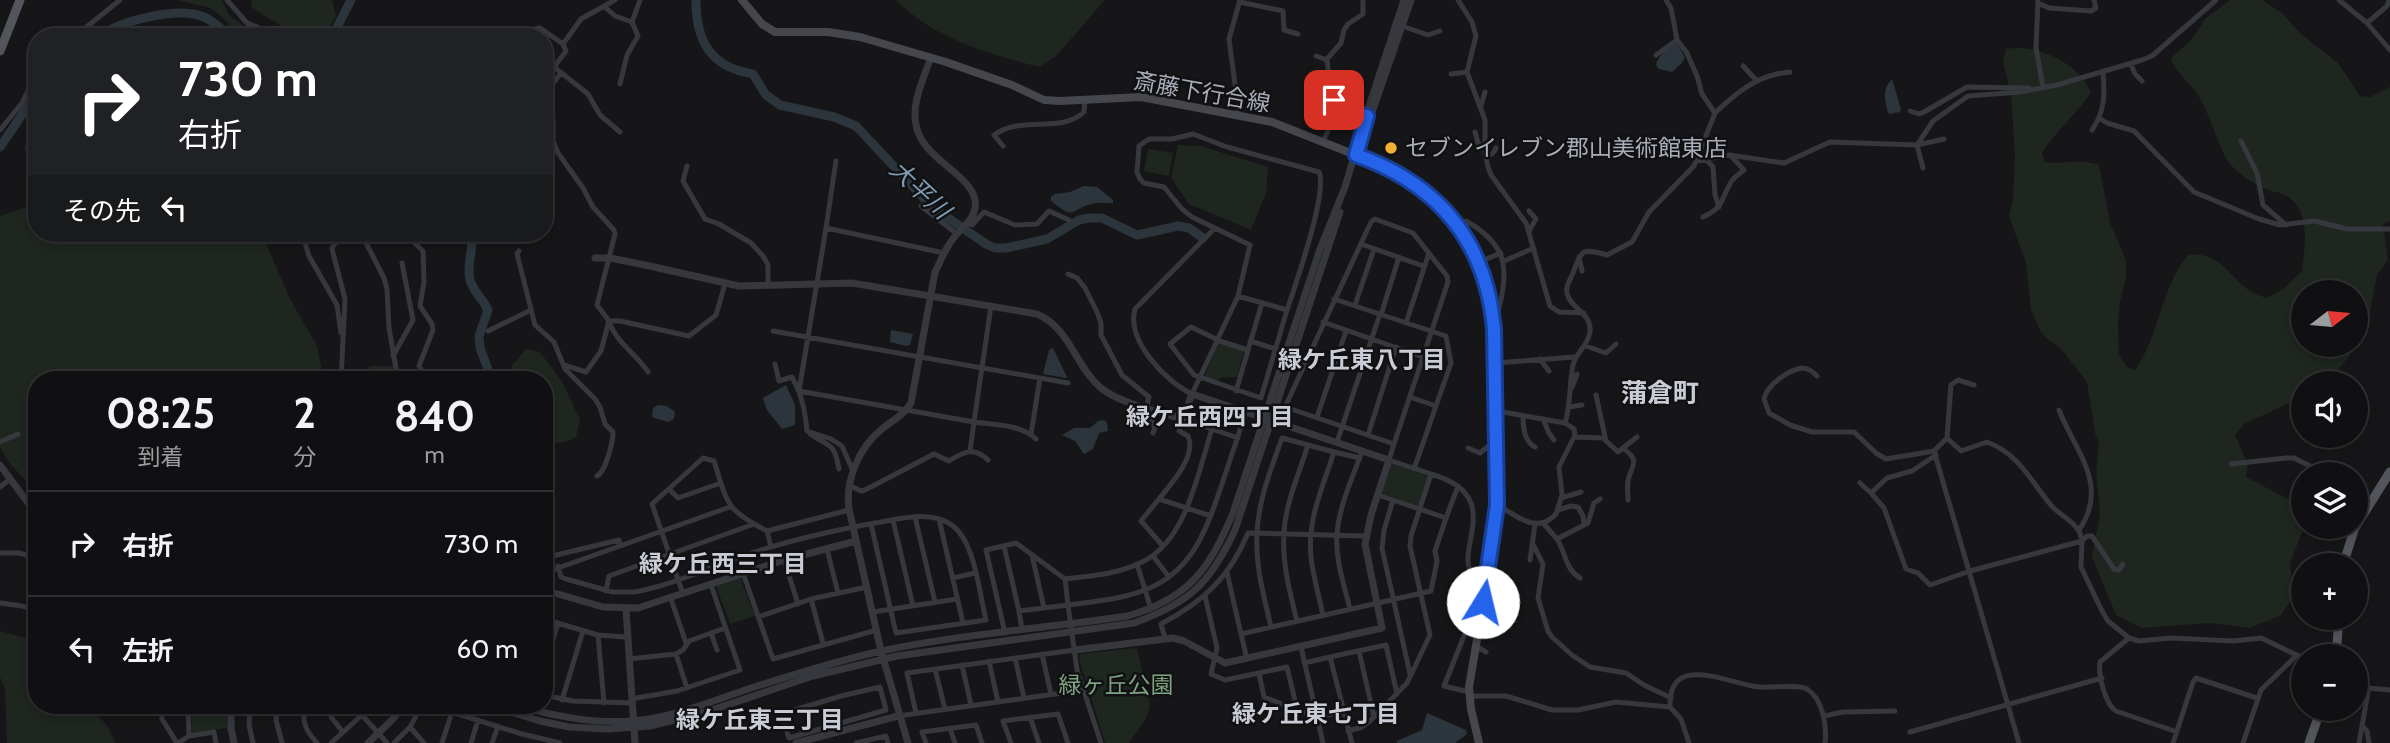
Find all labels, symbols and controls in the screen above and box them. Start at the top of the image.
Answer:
text: 730 m [178,49,318,108]
icon: right [63,56,154,147]
street label: 斎藤下行合線 [1132,66,1272,118]
pin [1304,70,1364,130]
icon: arrive [1315,81,1353,119]
text: 右折 [178,115,242,154]
place label: セブンイレブン郡山美術館東店 [1405,134,1727,162]
marker: セブンイレブン郡山美術館東店 [1383,140,1399,156]
water label: 大平川 [884,154,959,227]
icon: left [155,189,193,227]
text: その先 [63,195,141,227]
north arrow [2291,280,2368,357]
map controls [2291,280,2368,721]
district label: 緑ケ丘東八丁目 [1278,345,1446,374]
button: sound [2291,371,2368,448]
district label: 蒲倉町 [1621,377,1699,409]
text: 08:25 [106,387,215,439]
text: 2 [293,387,316,439]
text: 840 [394,390,475,442]
district label: 緑ケ丘西四丁目 [1126,402,1294,431]
text: m [424,441,445,469]
text: 到着 [138,443,184,471]
text: 分 [293,443,316,471]
button: layers [2291,462,2368,539]
icon: right [63,525,101,563]
text: 730 m [444,528,518,560]
text: 右折 [122,530,174,562]
district label: 緑ケ丘西三丁目 [639,549,807,578]
button: + [2291,553,2368,630]
position arrow [1446,565,1520,639]
icon: left [63,630,101,668]
text: 60 m [456,633,518,665]
text: 左折 [122,635,174,667]
button: − [2291,644,2368,721]
park label: 緑ヶ丘公園 [1059,671,1174,699]
district label: 緑ケ丘東七丁目 [1232,699,1400,728]
district label: 緑ケ丘東三丁目 [676,705,844,734]

